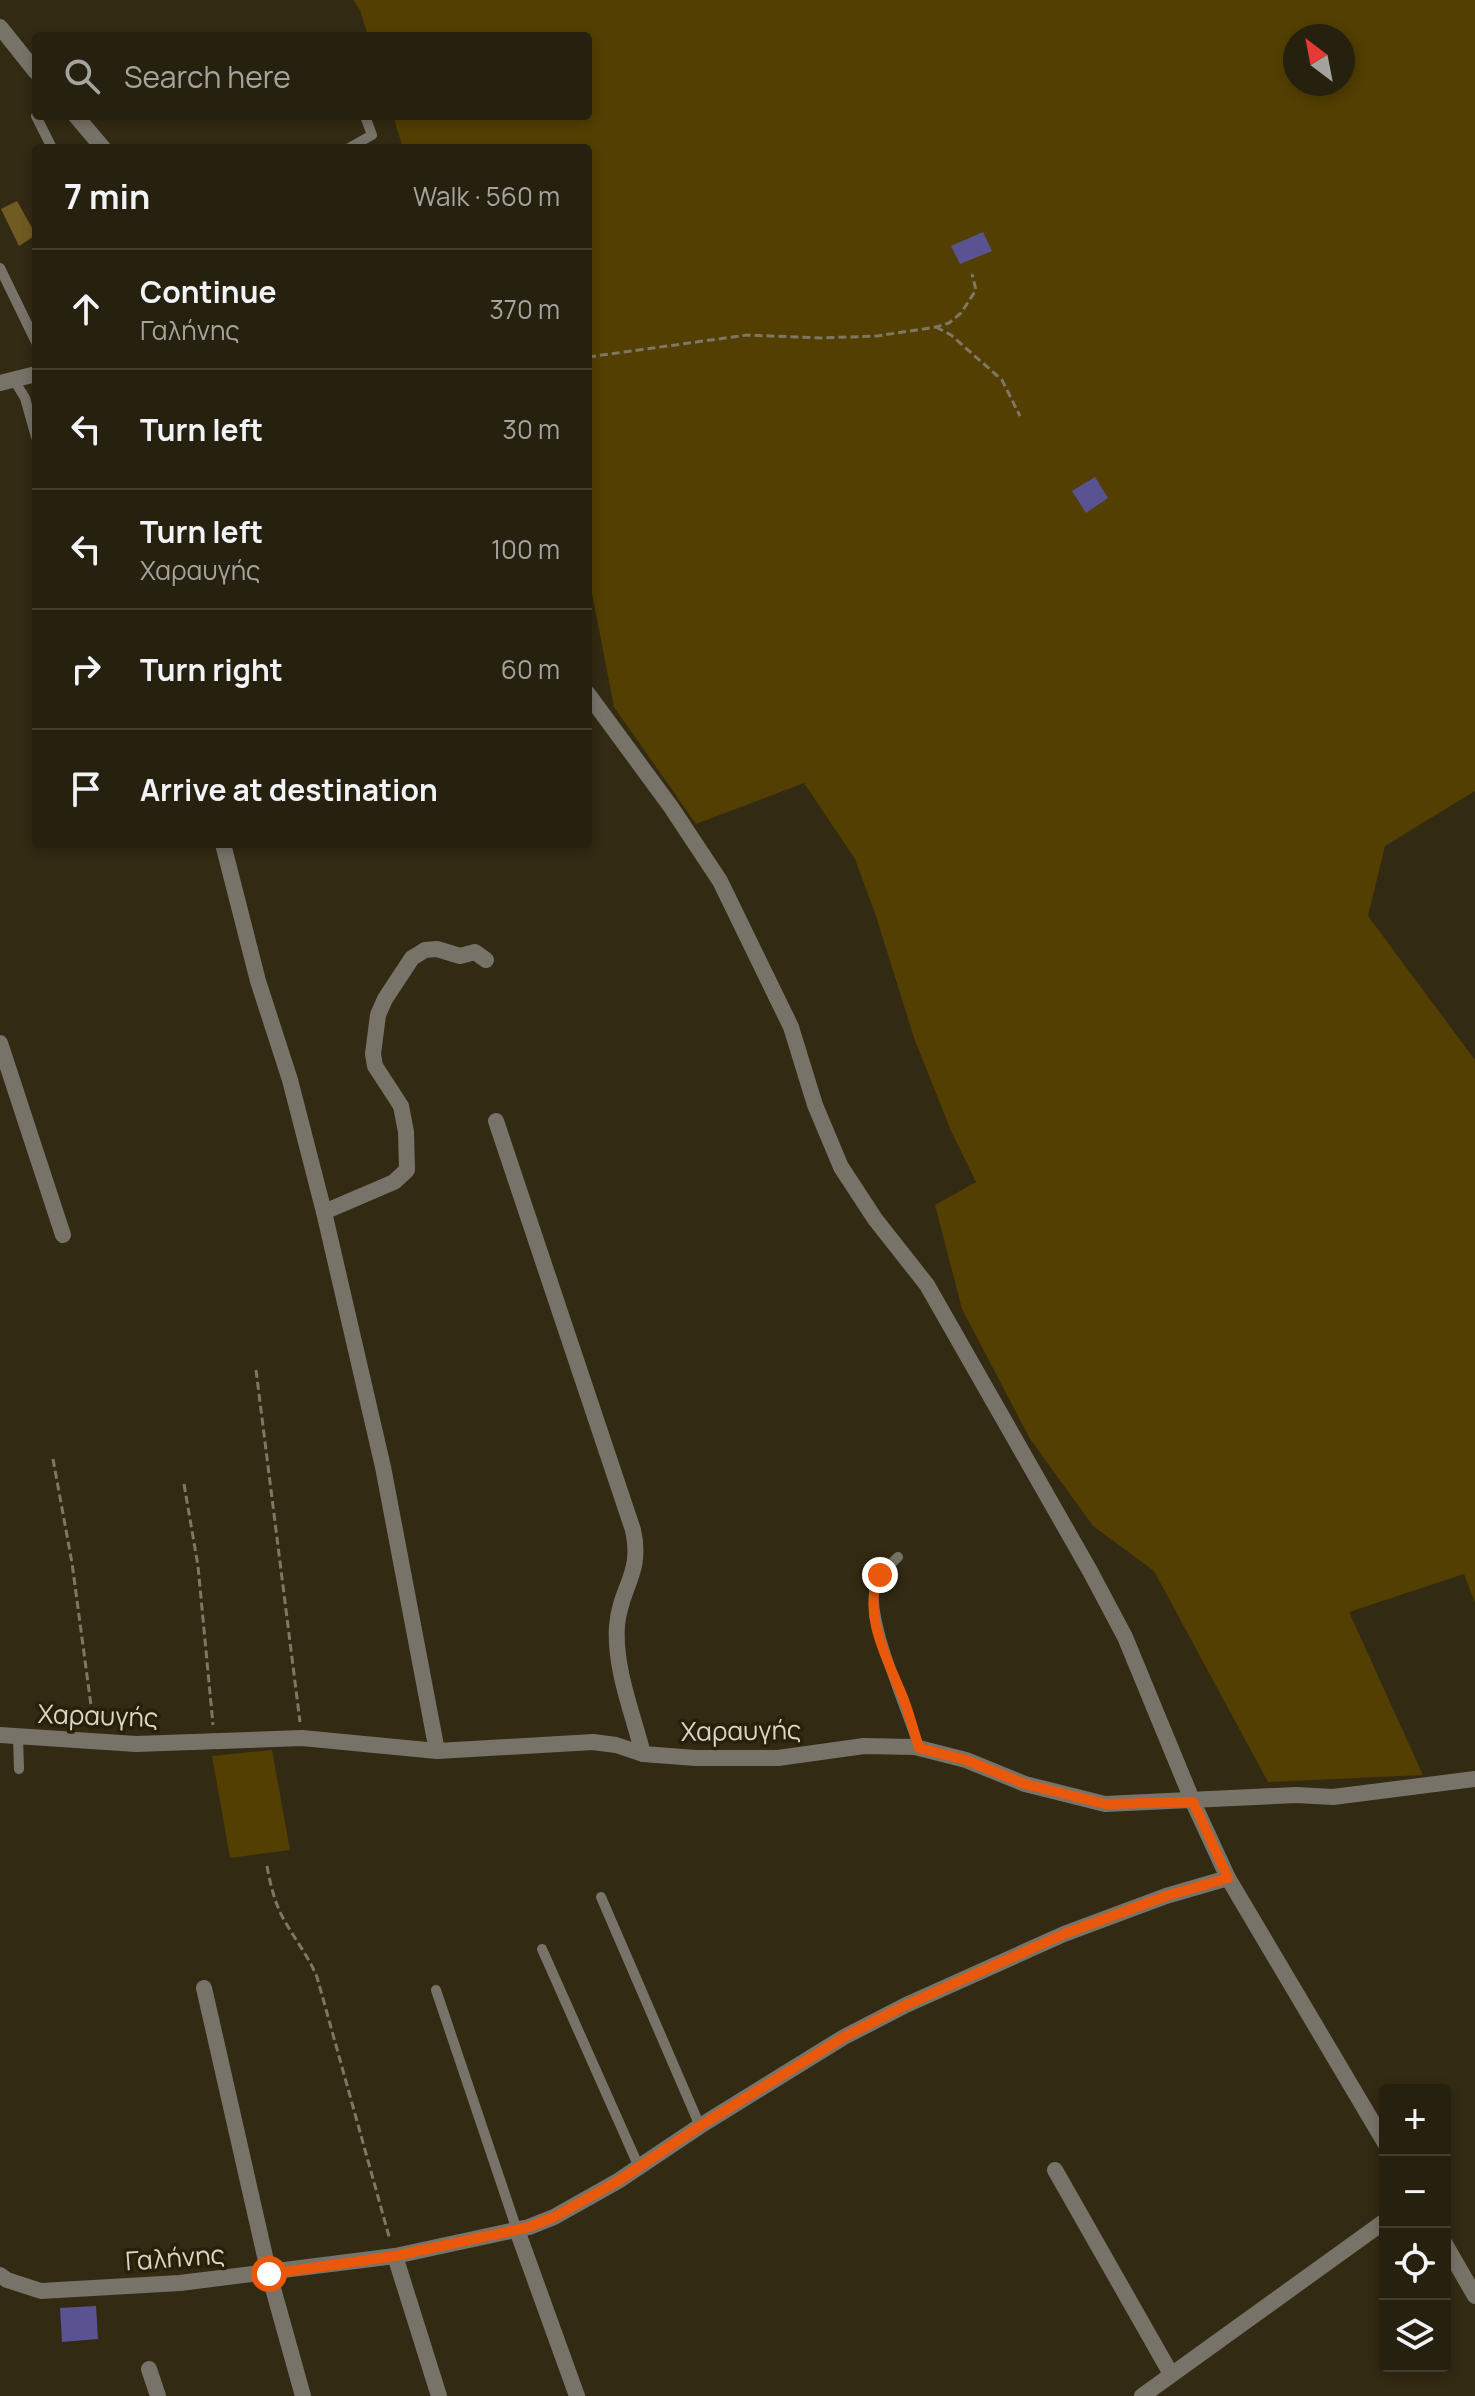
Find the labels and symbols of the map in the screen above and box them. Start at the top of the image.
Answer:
north arrow [1283,24,1355,96]
route end [862,1557,898,1593]
street label: Χαραυγής [37,1695,159,1735]
street label: Χαραυγής [680,1711,802,1749]
street label: Γαλήνης [124,2236,226,2278]
route start [251,2256,287,2292]

